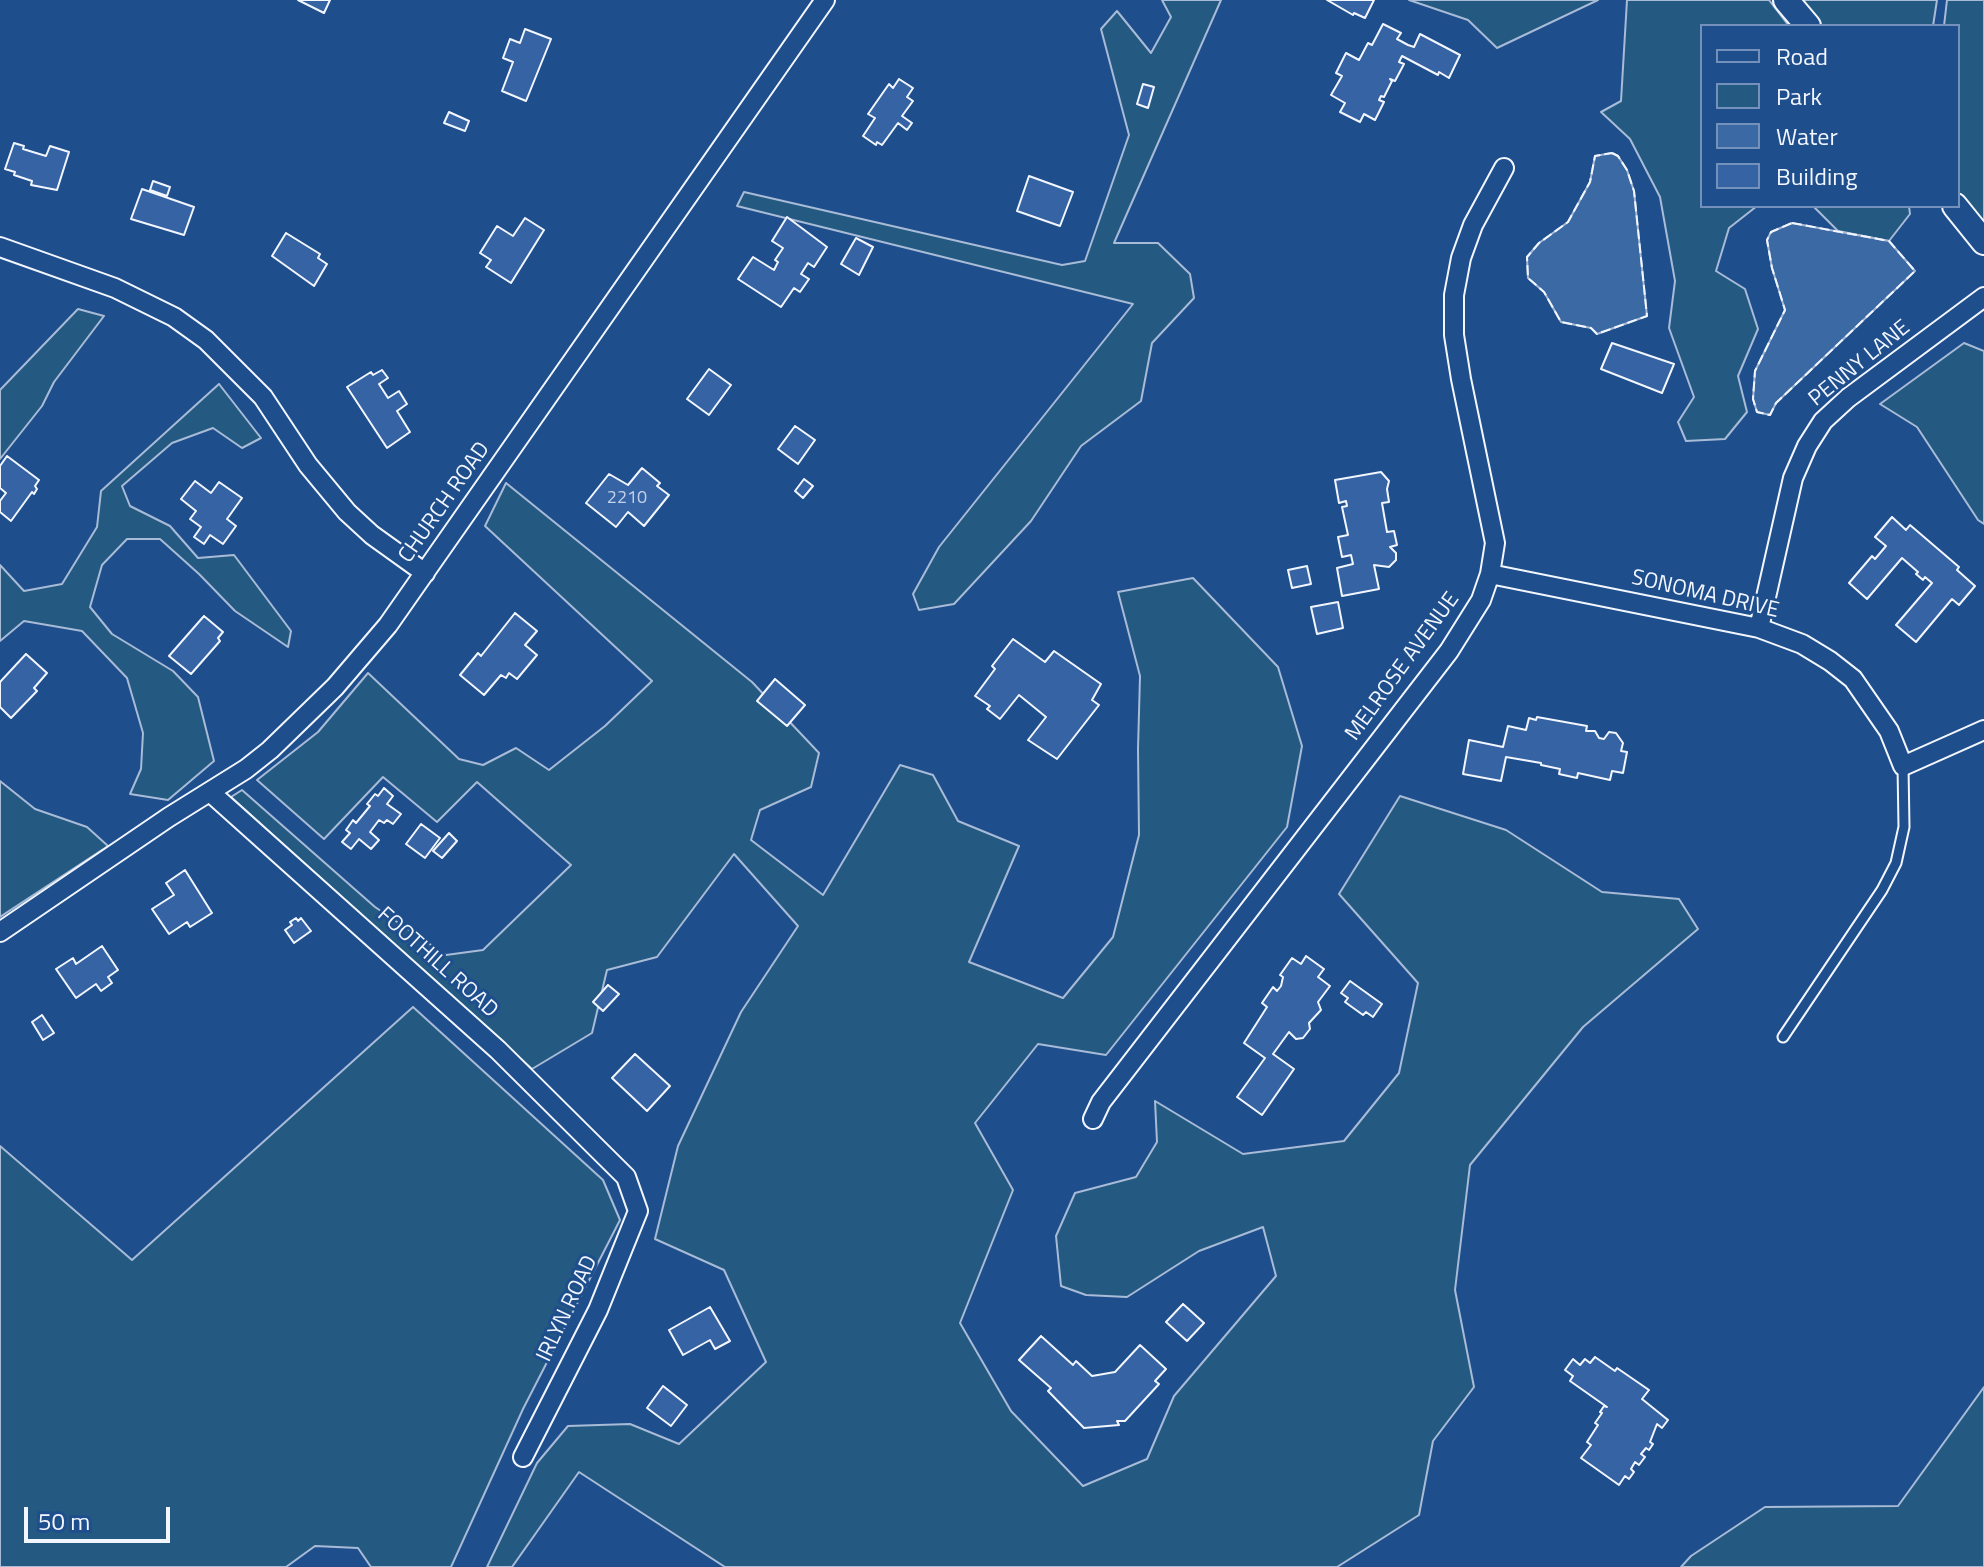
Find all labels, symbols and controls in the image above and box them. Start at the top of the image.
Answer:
legend [1700,24,1960,208]
text: Road [1776,38,1828,74]
text: Park [1776,78,1822,114]
text: Water [1776,118,1838,154]
text: Building [1776,158,1858,194]
street label: PENNY LANE [1804,315,1916,413]
street label: CHURCH ROAD [394,438,496,568]
house number: 2210 [607,488,647,510]
street label: SONOMA DRIVE [1629,565,1781,625]
street label: MELROSE AVENUE [1340,588,1466,746]
street label: FOOTHILL ROAD [371,902,503,1024]
street label: IRLYN ROAD [532,1252,604,1366]
scale bar [28,1491,174,1541]
text: 50 m [38,1503,90,1539]

